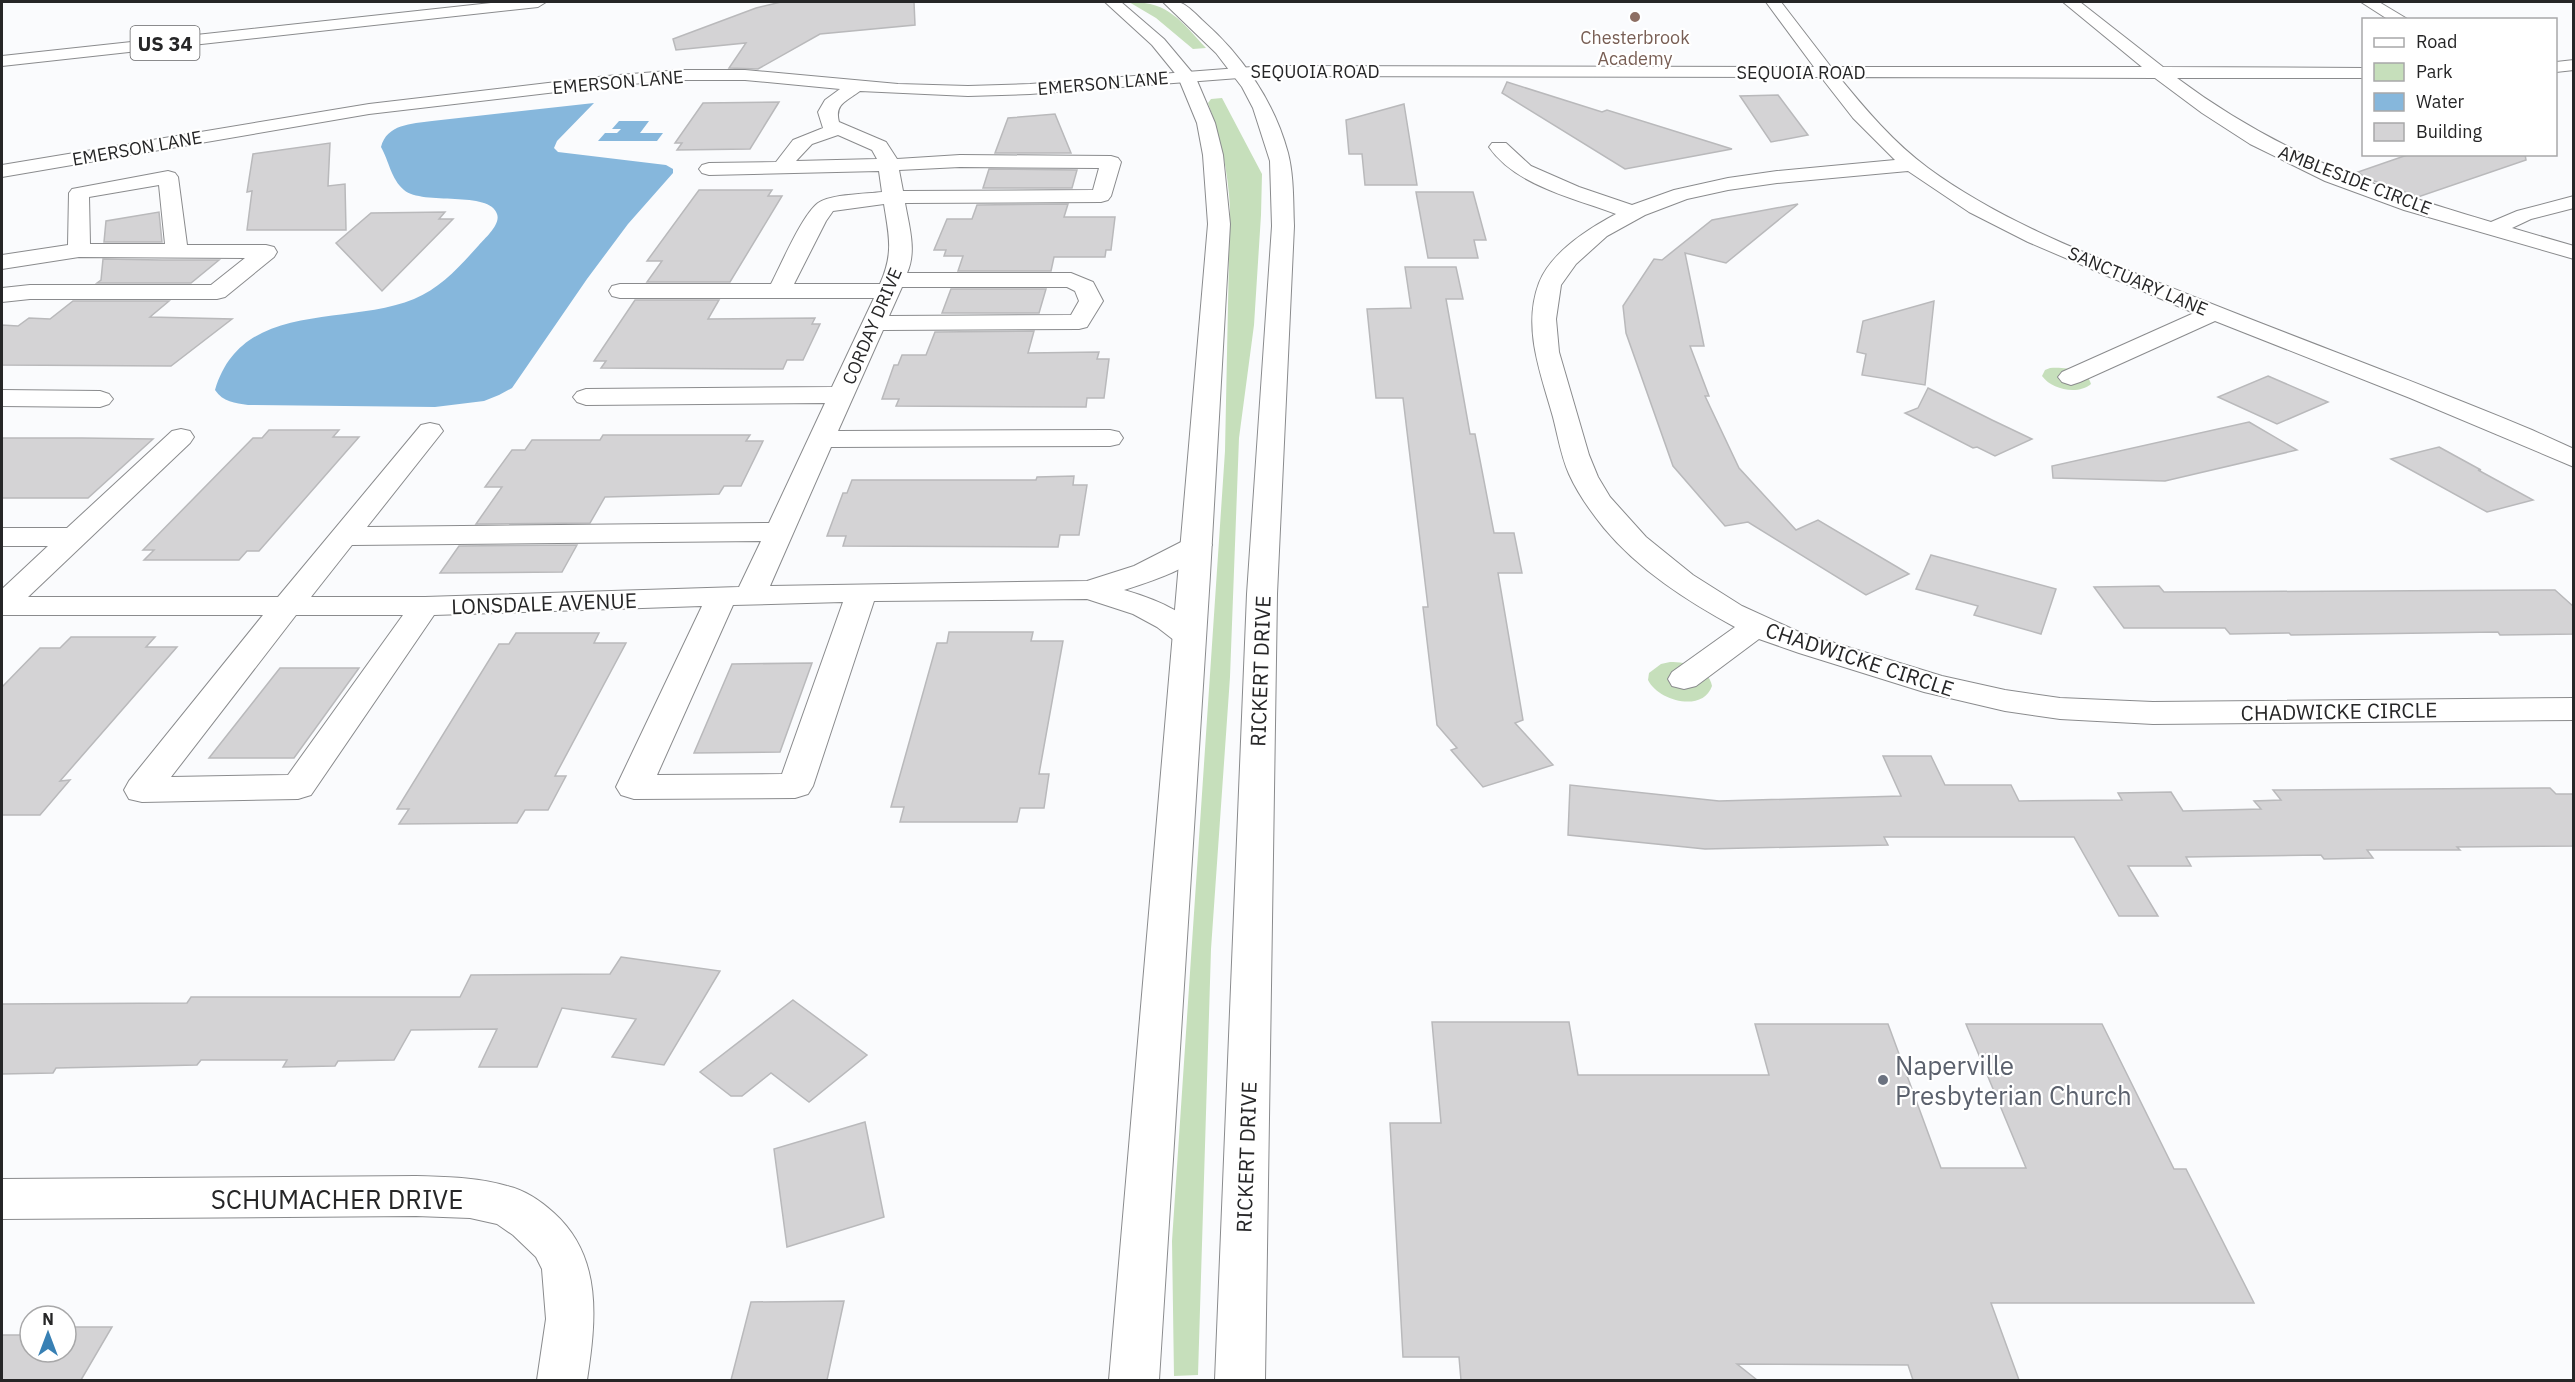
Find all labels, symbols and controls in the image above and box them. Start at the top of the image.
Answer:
marker: Chesterbrook Academy [1628,10,1642,24]
legend [2362,18,2557,156]
road number: US 34 [130,26,200,60]
place label: Chesterbrook Academy [1580,26,1690,70]
text: Road [2416,30,2457,53]
street label: SEQUOIA ROAD [1250,60,1380,83]
text: Park [2416,60,2453,83]
street label: SEQUOIA ROAD [1736,61,1866,84]
street label: EMERSON LANE [552,65,684,99]
street label: EMERSON LANE [1037,66,1169,100]
text: Water [2416,90,2465,113]
text: Building [2416,120,2483,143]
street label: EMERSON LANE [70,125,204,171]
street label: AMBLESIDE CIRCLE [2275,140,2435,220]
street label: SANCTUARY LANE [2065,241,2211,321]
street label: CORDAY DRIVE [837,264,907,388]
street label: LONSDALE AVENUE [451,586,637,620]
street label: RICKERT DRIVE [1243,595,1277,747]
street label: CHADWICKE CIRCLE [1762,615,1958,703]
street label: CHADWICKE CIRCLE [2240,695,2438,727]
place label: Naperville Presbyterian Church [1895,1048,2132,1112]
marker: Naperville Presbyterian Church [1876,1073,1890,1087]
street label: RICKERT DRIVE [1229,1081,1263,1233]
street label: SCHUMACHER DRIVE [211,1182,463,1216]
north arrow [18,1304,78,1364]
text: N [42,1309,54,1329]

